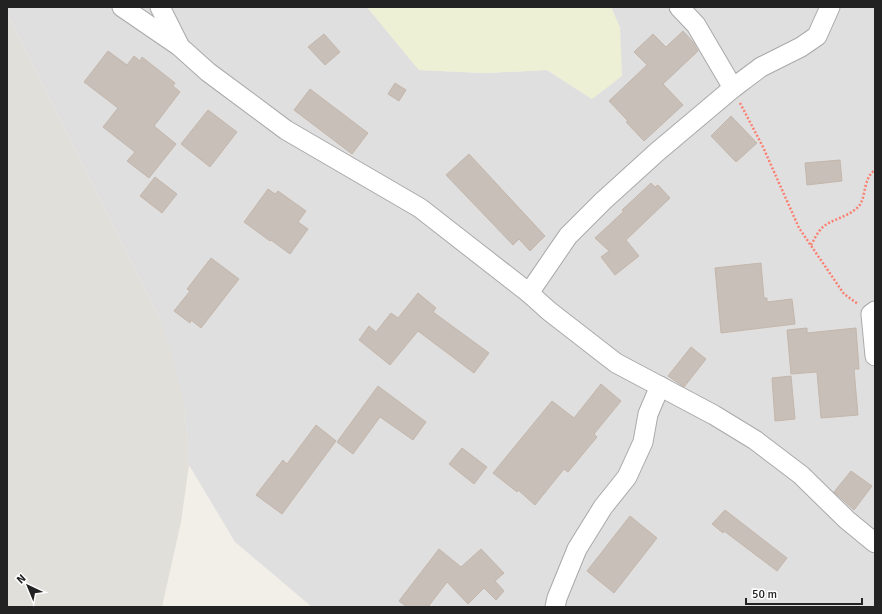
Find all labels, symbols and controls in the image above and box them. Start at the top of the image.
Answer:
north arrow [8,566,48,606]
text: N [14,572,29,587]
scale bar [746,580,862,606]
text: 50 m [752,587,777,602]

